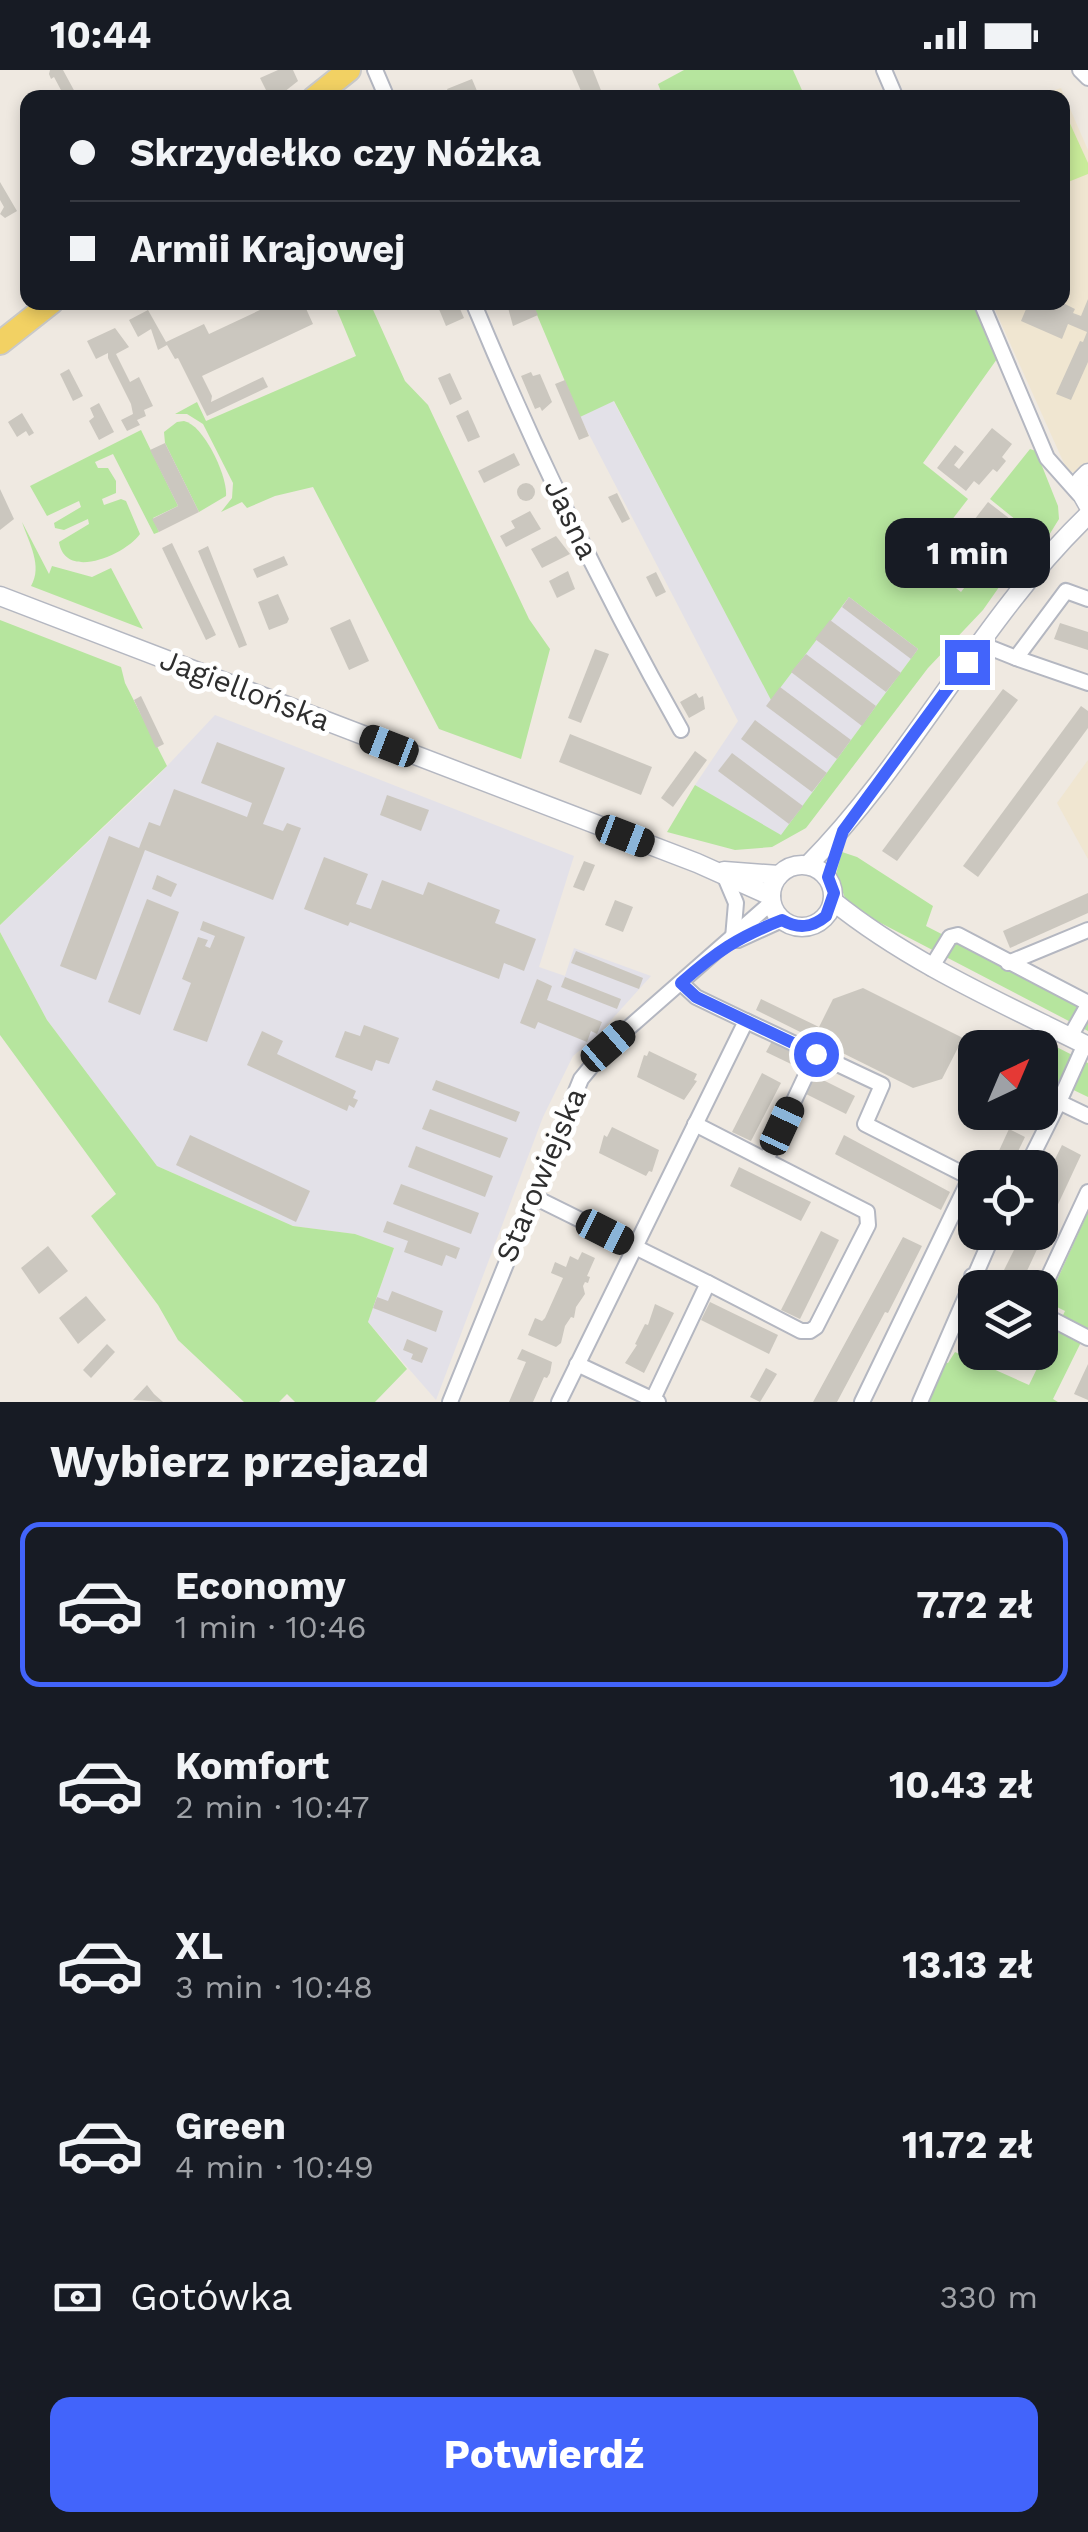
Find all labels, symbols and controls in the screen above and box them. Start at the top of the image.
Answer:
text: 10:44 [50,13,151,57]
text: Skrzydełko czy Nóżka [130,131,541,175]
text: Armii Krajowej [130,227,405,271]
street label: Jasna [537,473,606,565]
callout: 1 min [884,517,1050,587]
text: 1 min [926,534,1009,572]
route end [945,640,990,685]
street label: Jagiellońska [155,641,335,738]
car [356,721,422,771]
car [592,811,658,861]
car [576,1015,640,1077]
north arrow [958,1030,1058,1130]
map controls [958,1030,1058,1370]
route start [794,1032,839,1077]
street label: Starowiejska [488,1082,593,1267]
car [756,1092,808,1160]
button: locate [958,1150,1058,1250]
car [571,1205,639,1259]
button: layers [958,1270,1058,1370]
text: Wybierz przejazd [50,1435,429,1488]
icon: car [55,1560,145,1650]
text: Economy [175,1564,346,1608]
text: 7.72 zł [916,1583,1033,1627]
text: 1 min · 10:46 [175,1608,367,1646]
icon: car [55,1740,145,1830]
text: Komfort [175,1744,329,1788]
text: 10.43 zł [889,1763,1033,1807]
text: 2 min · 10:47 [175,1788,370,1826]
icon: car [55,1920,145,2010]
text: XL [175,1924,223,1968]
text: 13.13 zł [902,1943,1033,1987]
text: 3 min · 10:48 [175,1968,373,2006]
icon: car [55,2100,145,2190]
text: Green [175,2104,286,2148]
text: 11.72 zł [902,2123,1033,2167]
text: 4 min · 10:49 [175,2148,374,2186]
icon: cash [50,2270,105,2325]
text: Gotówka [130,2275,293,2319]
text: 330 m [939,2278,1038,2316]
button: Potwierdź [50,2397,1038,2512]

